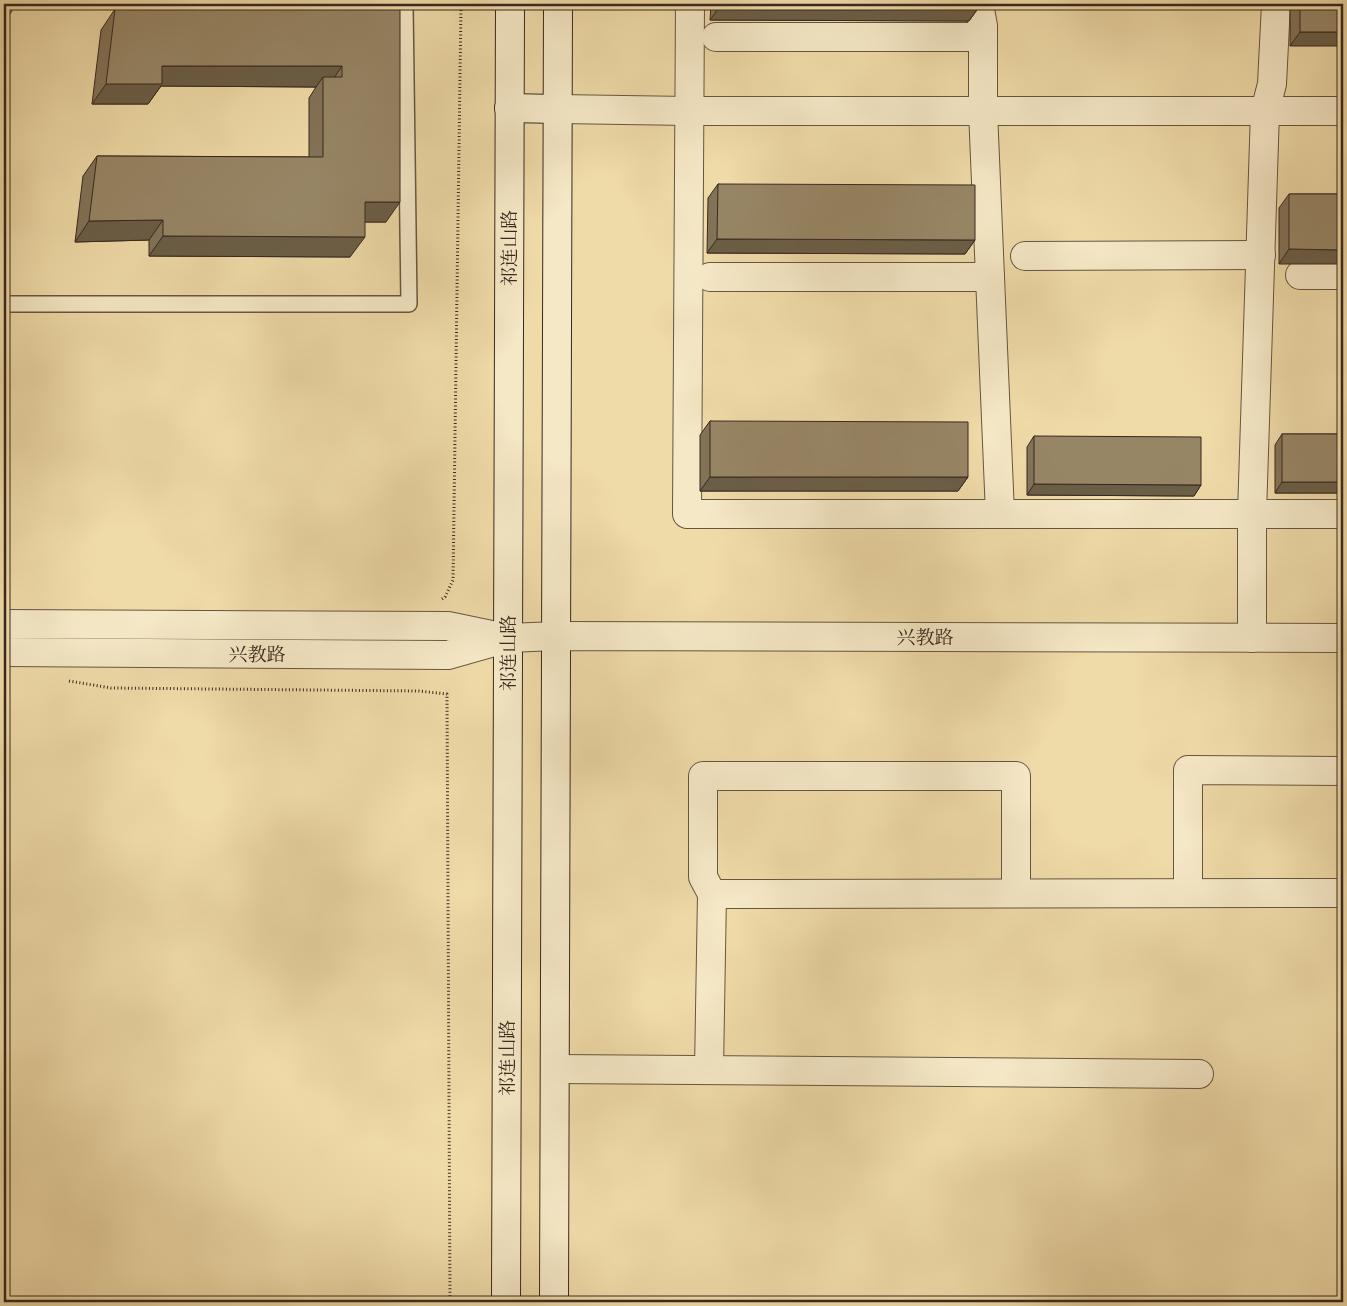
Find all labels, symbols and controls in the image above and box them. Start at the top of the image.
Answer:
street label: 祁连山路 [499,210,522,286]
street label: 祁连山路 [498,615,521,691]
street label: 兴教路 [896,627,954,650]
street label: 兴教路 [228,644,286,667]
street label: 祁连山路 [497,1020,520,1096]

